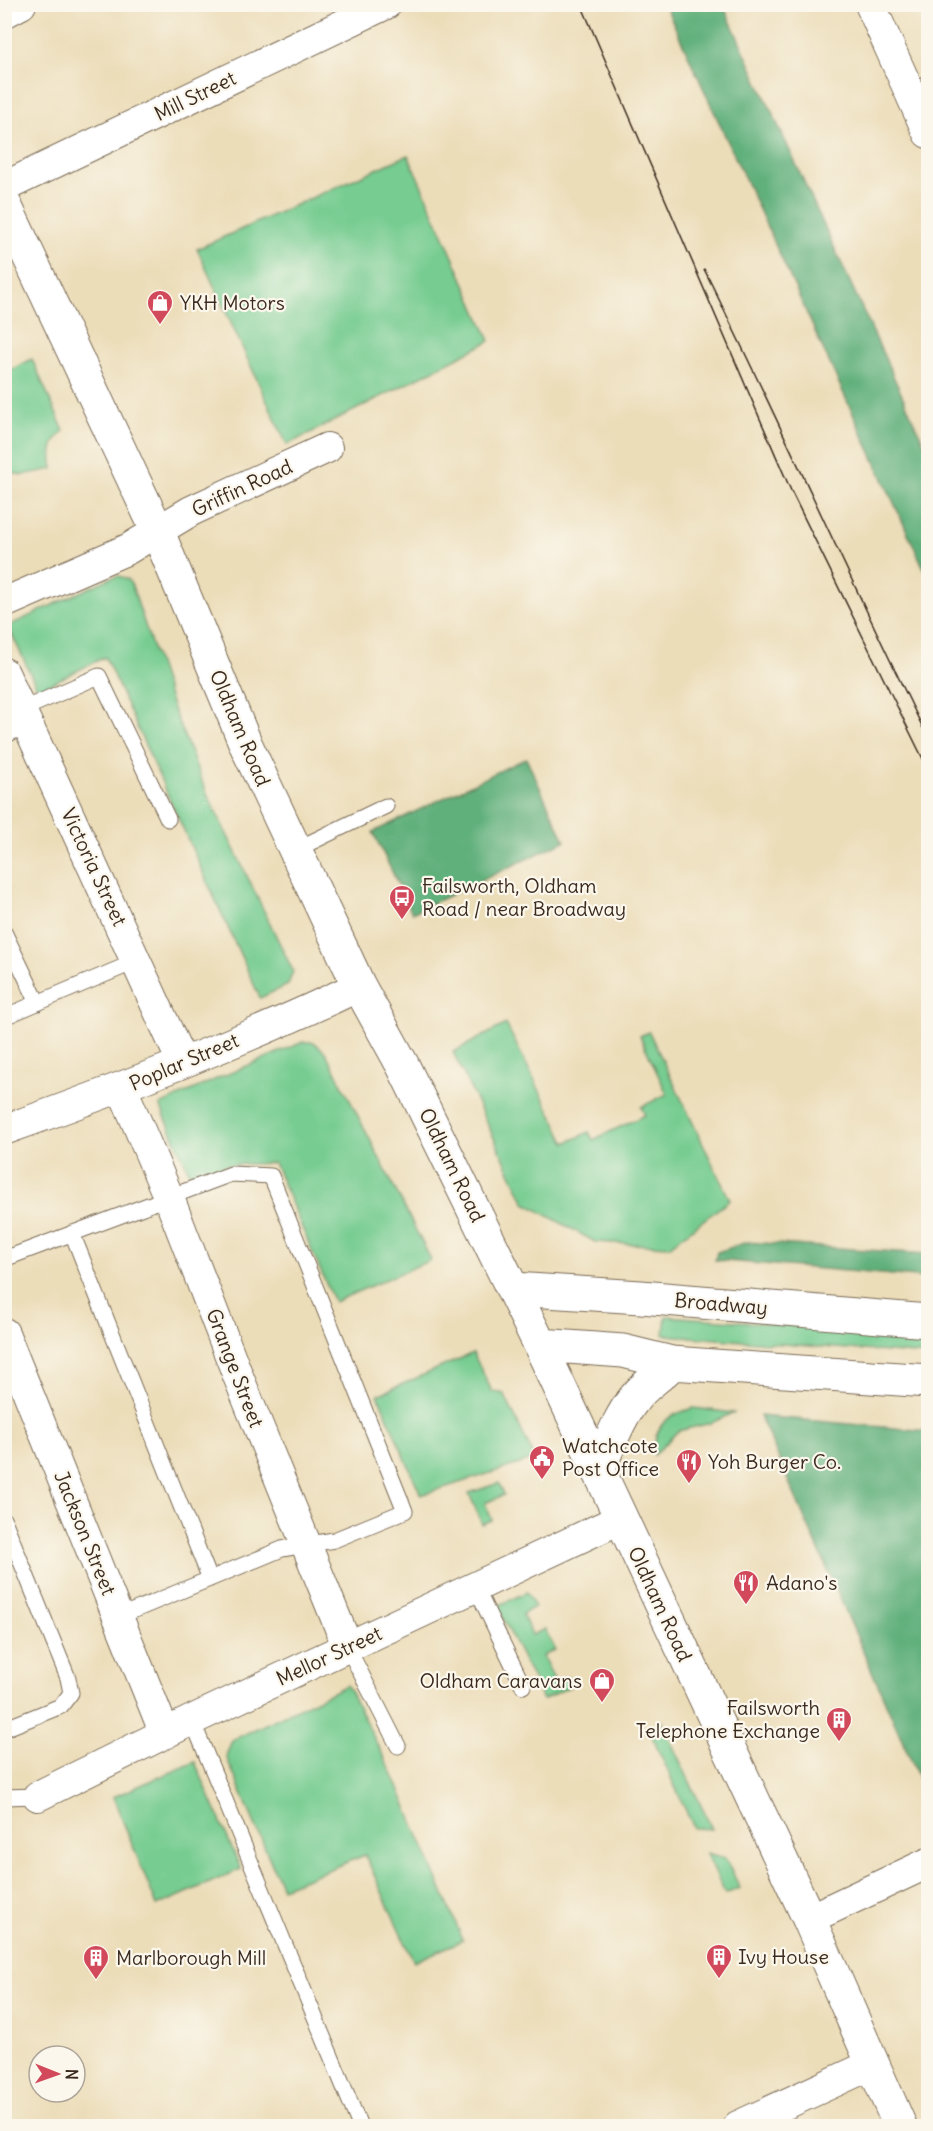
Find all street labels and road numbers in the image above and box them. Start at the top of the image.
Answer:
street label: Mill Street [150,65,240,126]
street label: Griffin Road [188,453,296,522]
street label: Oldham Road [205,666,276,790]
street label: Victoria Street [56,804,133,930]
street label: Poplar Street [125,1027,243,1096]
street label: Oldham Road [414,1104,491,1226]
street label: Broadway [673,1287,769,1320]
street label: Grange Street [201,1305,270,1431]
street label: Jackson Street [49,1467,122,1599]
street label: Oldham Road [623,1542,698,1665]
street label: Mellor Street [272,1620,386,1691]

